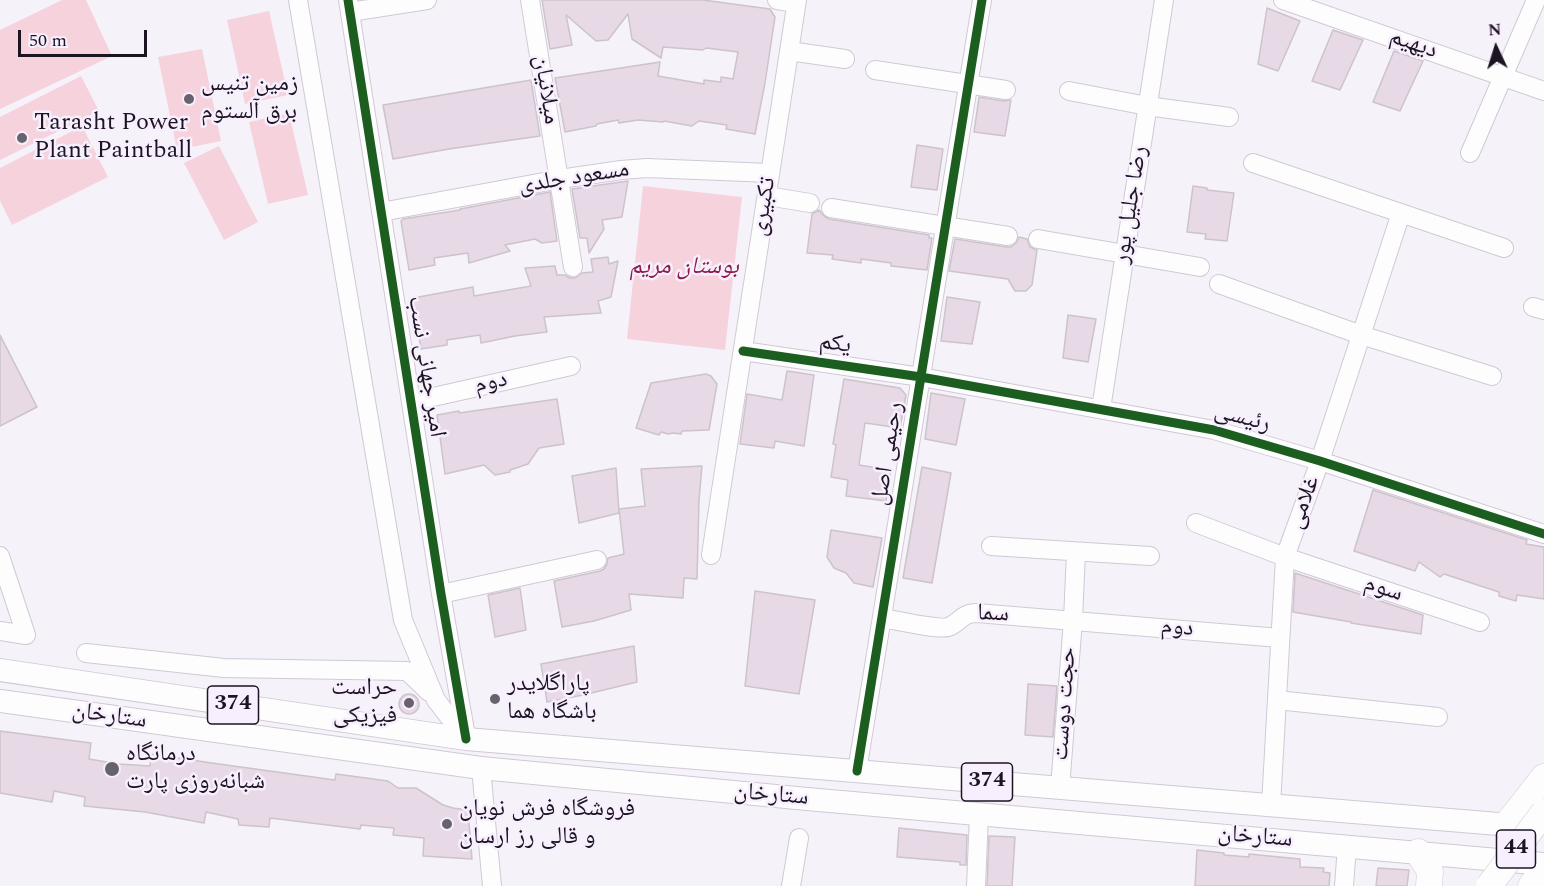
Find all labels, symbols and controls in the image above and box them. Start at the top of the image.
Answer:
scale bar [21,18,150,56]
north arrow [1466,18,1526,78]
text: N [1487,18,1502,42]
street label: دیهیم [1385,23,1441,67]
text: 50 m [29,27,67,54]
street label: میلانیان [525,53,565,127]
place label: زمین تنیس برق آلستوم [201,71,298,127]
marker: زمین تنیس برق آلستوم [182,92,196,106]
place label: Tarasht Power Plant Paintball [34,110,192,166]
marker: Tarasht Power Plant Paintball [15,131,29,145]
street label: رضا جلیل پور [1108,144,1156,266]
street label: مسعود جلدی [517,156,631,202]
street label: تکبیری [746,175,784,239]
park label: بوستان مریم [629,254,739,282]
street label: امیر جهانی نسب [400,294,450,440]
street label: یکم [817,329,853,361]
street label: دوم [472,366,510,402]
street label: رئیسی [1211,398,1273,440]
street label: رحیمی اصل [867,400,911,508]
street label: غلامی [1282,473,1328,533]
street label: سوم [1360,570,1406,610]
street label: سما [977,600,1009,630]
street label: دوم [1159,613,1195,645]
street label: حجت دوست [1048,646,1084,762]
place label: پاراگلایدر باشگاه هما [507,671,597,727]
place label: حراست فیزیکی [331,675,397,731]
road number: 374 [208,686,258,724]
marker: پاراگلایدر باشگاه هما [488,692,502,706]
marker: حراست فیزیکی [402,696,416,710]
street label: ستارخان [70,698,148,736]
place label: درمانگاه شبانه‌روزی پارت [126,741,265,797]
marker: درمانگاه شبانه‌روزی پارت [103,760,121,778]
road number: 374 [962,763,1012,801]
street label: ستارخان [732,778,810,814]
place label: فروشگاه فرش نویان و قالی رز ارسان [459,796,635,852]
marker: فروشگاه فرش نویان و قالی رز ارسان [440,817,454,831]
street label: ستارخان [1216,820,1294,856]
road number: 44 [1496,830,1536,868]

